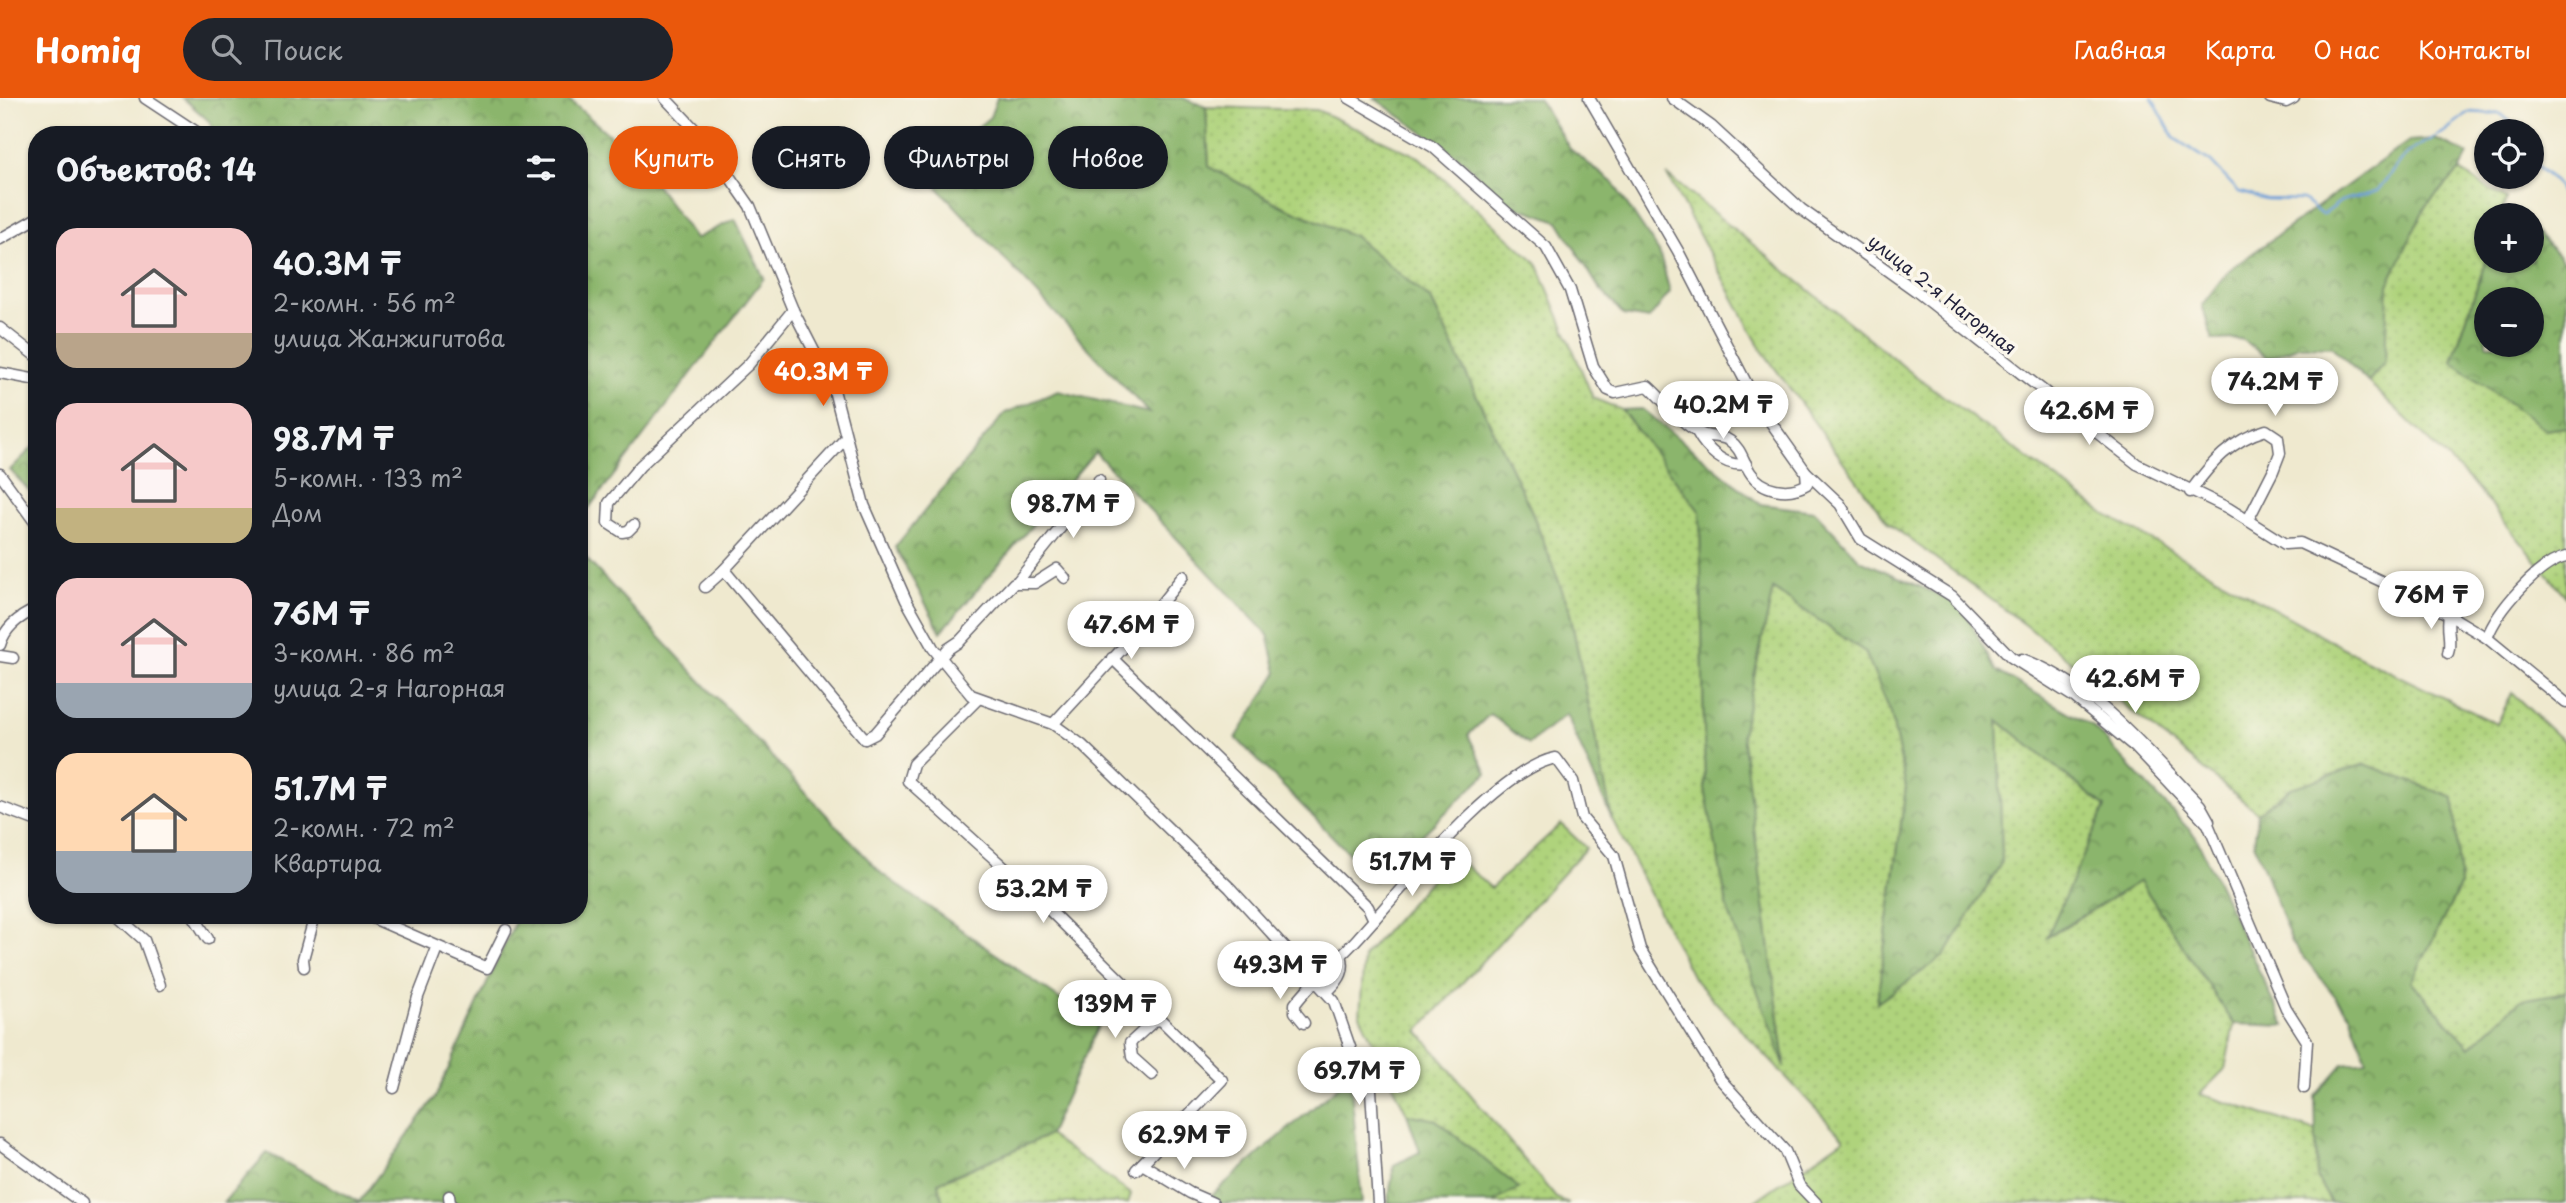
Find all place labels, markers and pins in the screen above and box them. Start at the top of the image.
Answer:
pin: 40.3M ₸ [758,348,888,408]
pin: 74.2M ₸ [2210,358,2340,418]
pin: 40.2M ₸ [1658,382,1788,441]
pin: 42.6M ₸ [2024,388,2154,447]
pin: 98.7M ₸ [1008,480,1138,540]
pin: 76M ₸ [2382,572,2480,631]
pin: 47.6M ₸ [1066,602,1196,661]
pin: 42.6M ₸ [2070,656,2200,715]
pin: 51.7M ₸ [1347,838,1477,898]
pin: 53.2M ₸ [978,866,1108,925]
pin: 49.3M ₸ [1215,942,1345,1001]
pin: 139M ₸ [1058,981,1172,1040]
pin: 69.7M ₸ [1294,1048,1424,1107]
pin: 62.9M ₸ [1119,1112,1249,1171]

